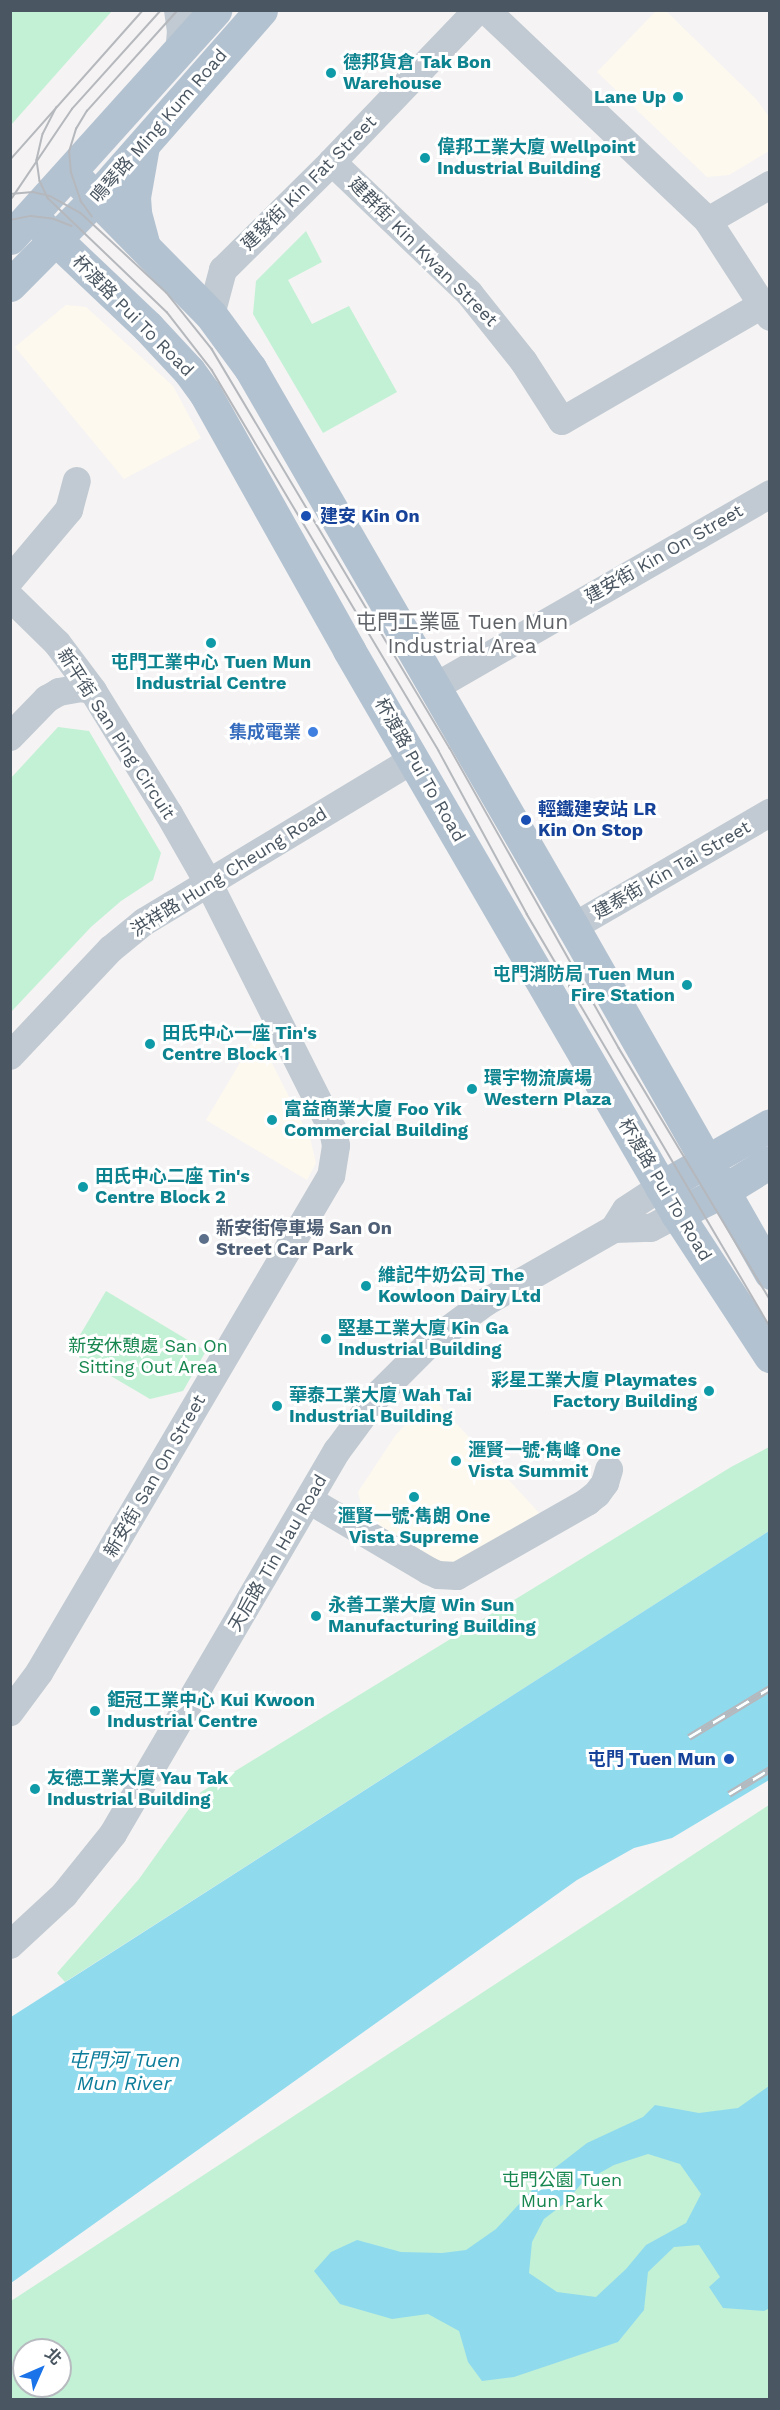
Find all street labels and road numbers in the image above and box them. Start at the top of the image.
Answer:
street label: 鳴琴路 Ming Kum Road [86,45,232,207]
street label: 建發街 Kin Fat Street [237,111,381,255]
street label: 建群街 Kin Kwan Street [344,173,502,331]
street label: 杯渡路 Pui To Road [68,251,198,381]
street label: 建安街 Kin On Street [581,500,747,608]
street label: 新平街 San Ping Circuit [53,645,179,823]
street label: 杯渡路 Pui To Road [370,694,470,846]
street label: 洪祥路 Hung Cheung Road [127,803,331,941]
street label: 建泰街 Kin Tai Street [589,816,755,924]
street label: 杯渡路 Pui To Road [614,1115,716,1265]
street label: 新安街 San On Street [100,1391,210,1561]
street label: 天后路 Tin Hau Road [224,1471,332,1635]

